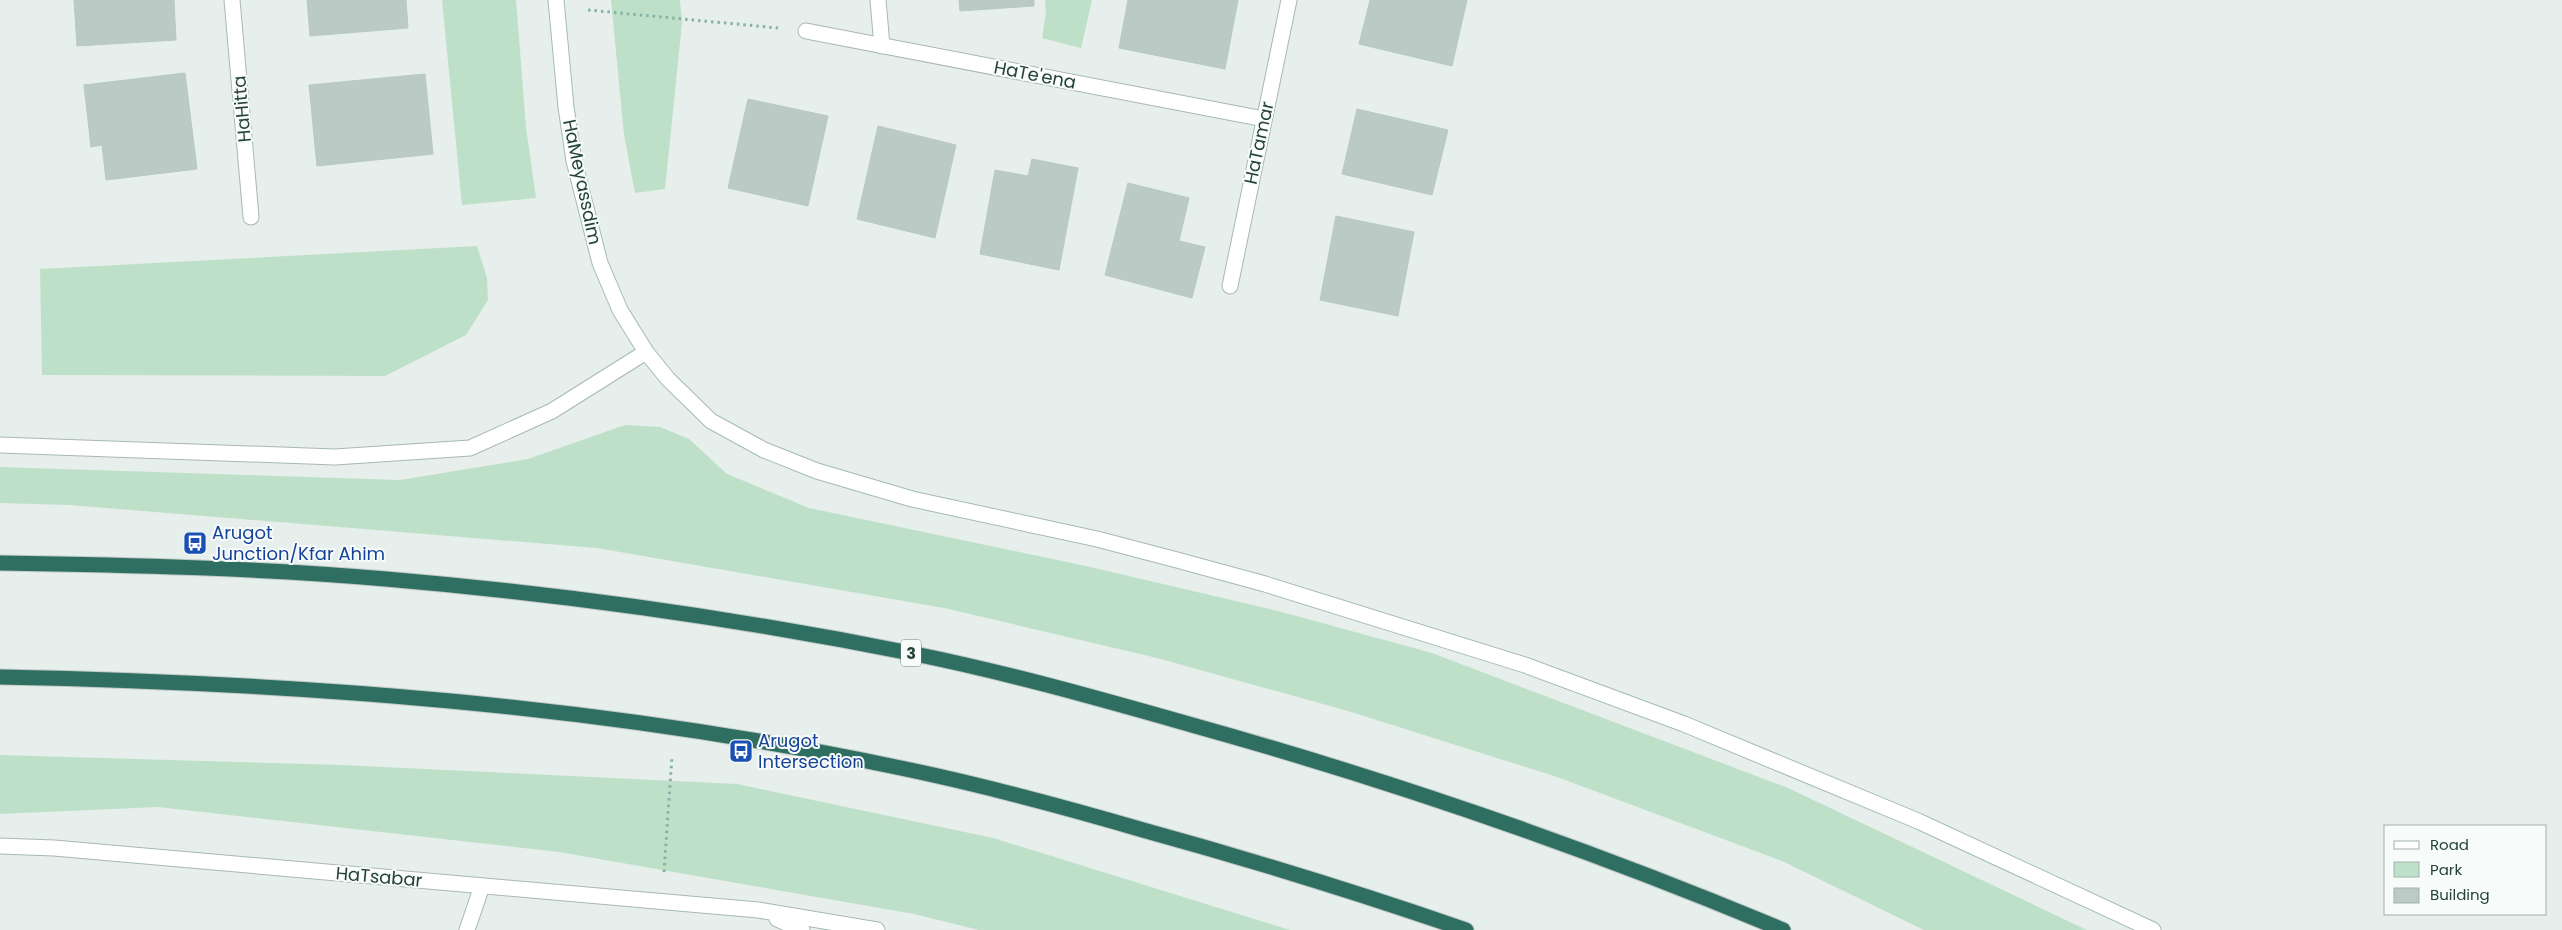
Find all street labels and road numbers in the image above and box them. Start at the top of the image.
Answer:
street label: HaTe'ena [992,54,1078,95]
street label: HaHitta [226,75,257,143]
street label: HaTamar [1238,99,1280,187]
street label: HaMeyassdim [557,117,608,247]
road number: 3 [901,640,921,666]
street label: HaTsabar [335,860,424,893]

